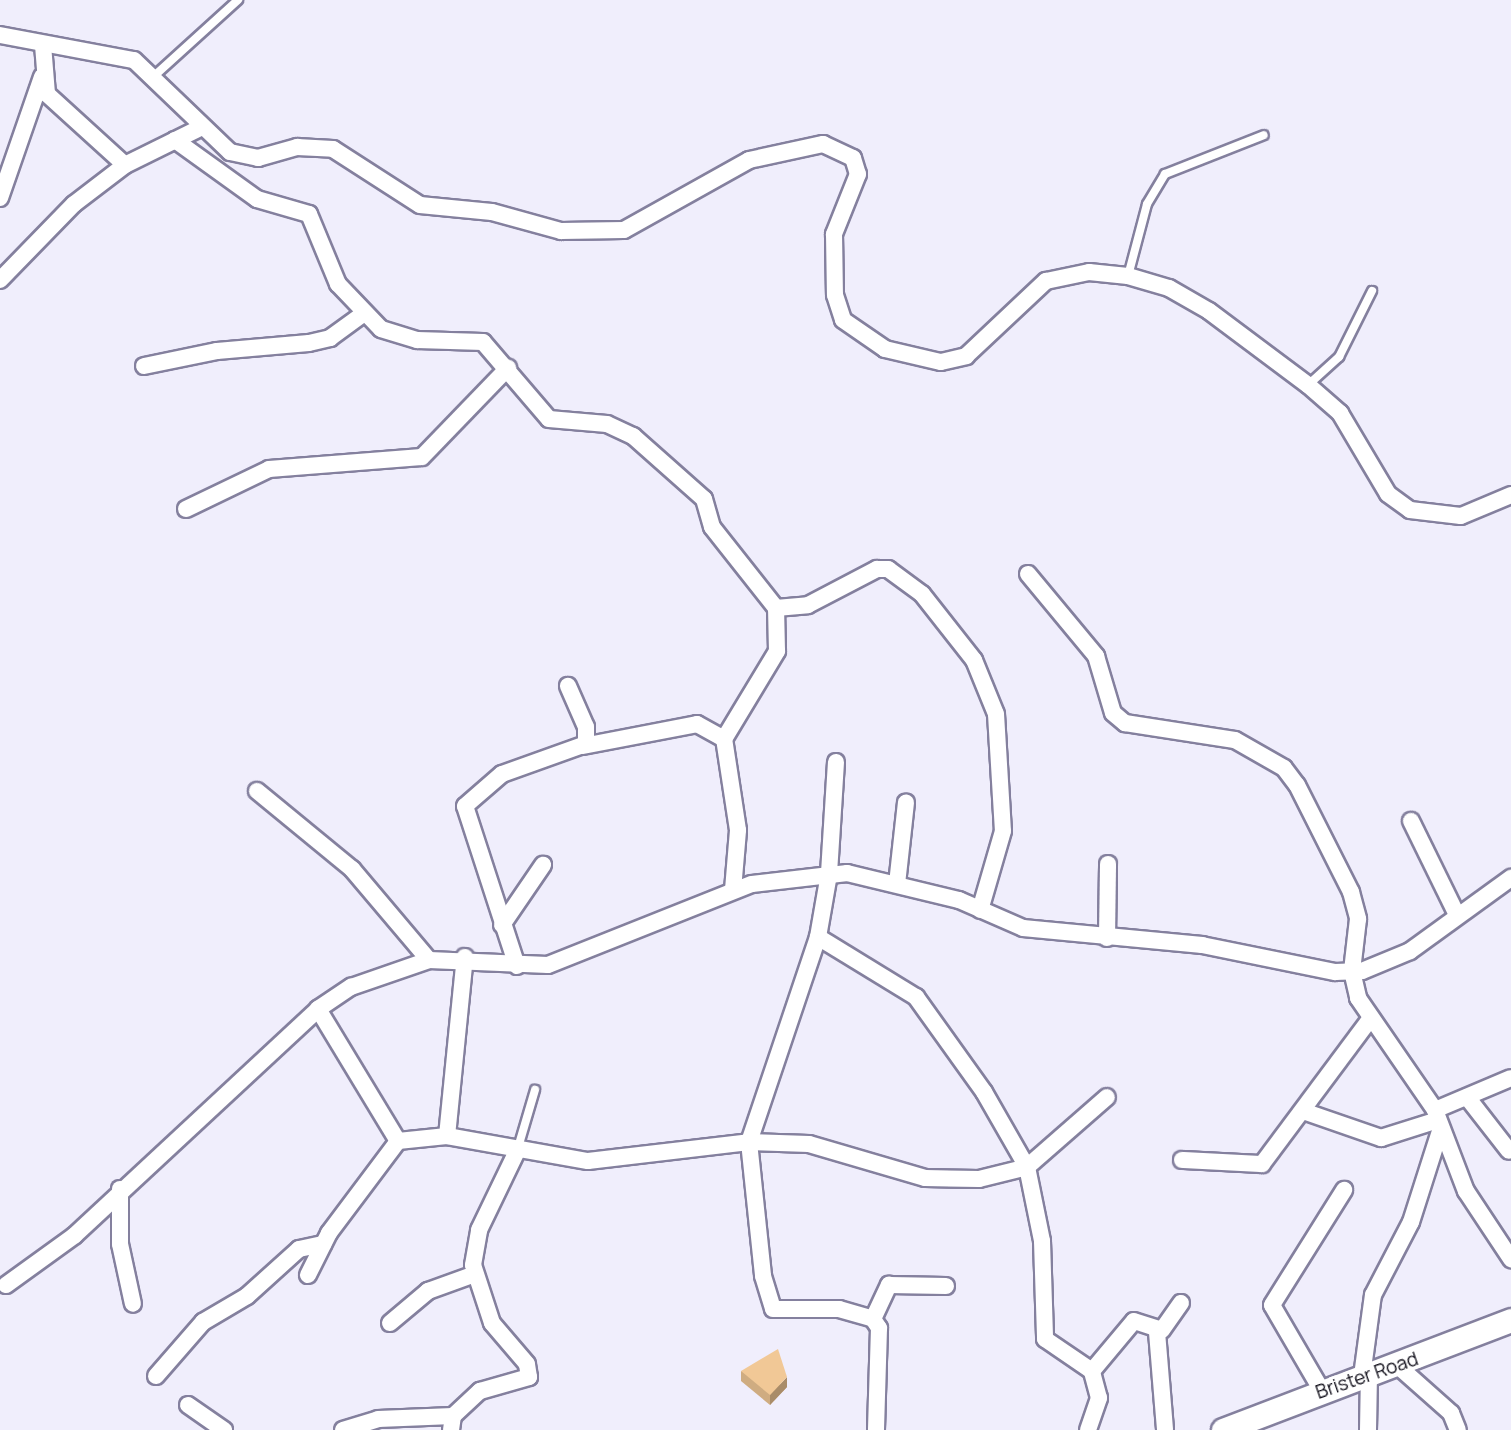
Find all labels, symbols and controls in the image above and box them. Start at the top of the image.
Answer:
street label: Brister Road [1313,1348,1421,1404]

